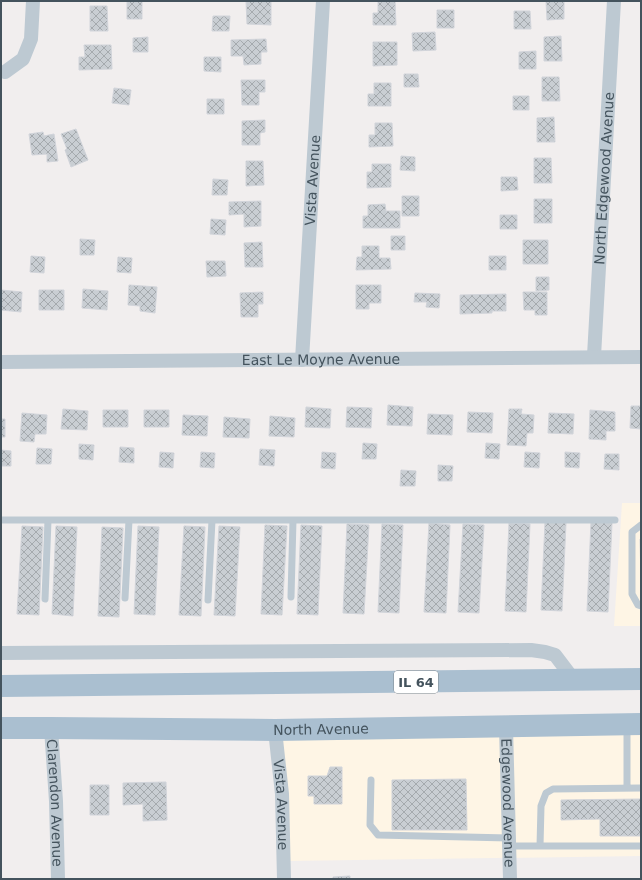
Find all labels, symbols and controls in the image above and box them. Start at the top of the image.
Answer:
street label: North Edgewood Avenue [591,91,617,265]
street label: Vista Avenue [302,134,323,226]
street label: East Le Moyne Avenue [242,351,400,368]
road number: IL 64 [394,671,438,693]
street label: North Avenue [273,720,369,738]
street label: Clarendon Avenue [44,738,66,867]
street label: Edgewood Avenue [498,738,518,868]
street label: Vista Avenue [270,758,291,850]

